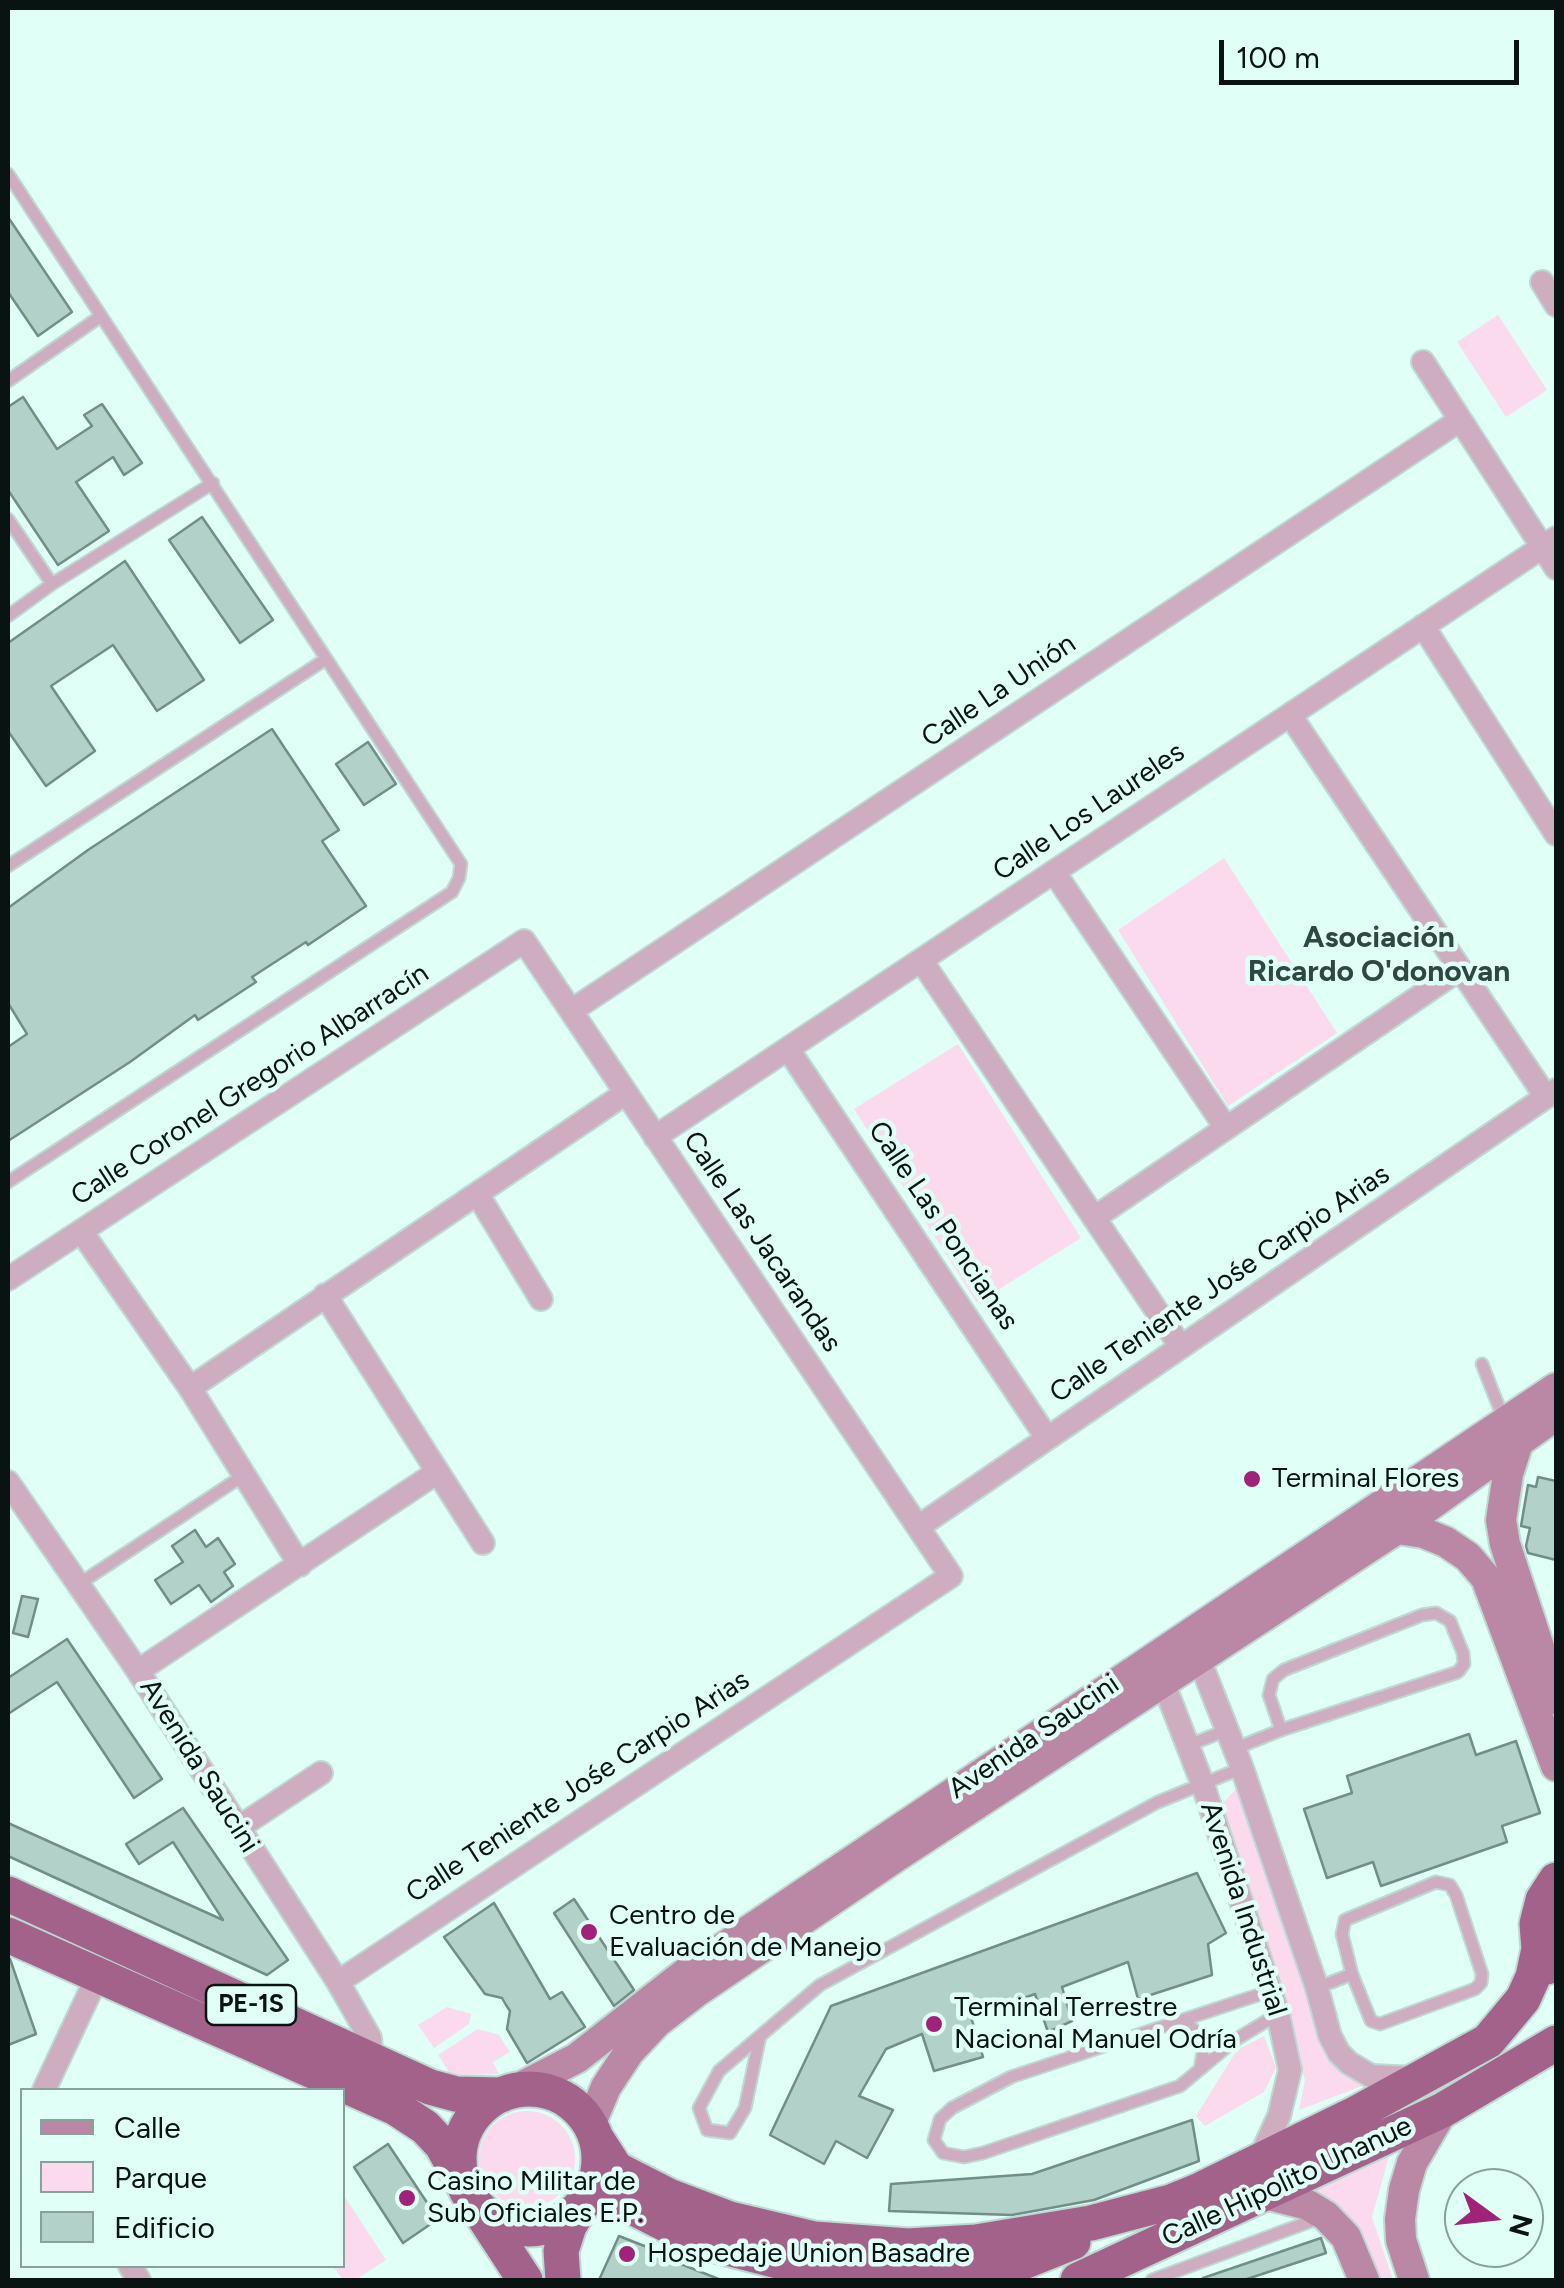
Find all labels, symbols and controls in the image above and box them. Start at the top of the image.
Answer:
scale bar [1224,20,1524,82]
text: 100 m [1236,39,1320,76]
street label: Calle La Unión [916,627,1082,755]
street label: Calle Los Laureles [987,736,1191,888]
district label: Asociación Ricardo O'donovan [1248,920,1510,990]
street label: Calle Coronel Gregorio Albarracín [65,957,435,1213]
street label: Calle Las Poncianas [861,1115,1025,1337]
street label: Calle Las Jacarandas [676,1125,848,1359]
street label: Calle Teniente Jośe Carpio Arias [1044,1158,1396,1410]
place label: Terminal Flores [1272,1462,1459,1496]
marker: Terminal Flores [1241,1468,1263,1490]
street label: Calle Teniente Jośe Carpio Arias [400,1663,756,1911]
street label: Avenida Saucini [942,1668,1126,1806]
street label: Avenida Saucini [132,1673,266,1859]
street label: Avenida Industrial [1193,1798,1293,2020]
place label: Centro de Evaluación de Manejo [609,1899,882,1965]
marker: Centro de Evaluación de Manejo [578,1921,600,1943]
road number: PE-1S [206,1985,296,2025]
place label: Terminal Terrestre Nacional Manuel Odría [954,1991,1237,2057]
marker: Terminal Terrestre Nacional Manuel Odría [923,2013,945,2035]
legend [20,2088,345,2268]
text: Calle [114,2109,181,2146]
street label: Calle Hipolito Unanue [1157,2109,1417,2255]
text: Parque [114,2159,207,2196]
place label: Casino Militar de Sub Oficiales E.P. [427,2165,643,2231]
north arrow [1444,2168,1544,2268]
marker: Casino Militar de Sub Oficiales E.P. [396,2187,418,2209]
text: Edificio [114,2209,215,2246]
text: N [1502,2210,1540,2240]
place label: Hospedaje Union Basadre [647,2237,970,2271]
marker: Hospedaje Union Basadre [616,2243,638,2265]

